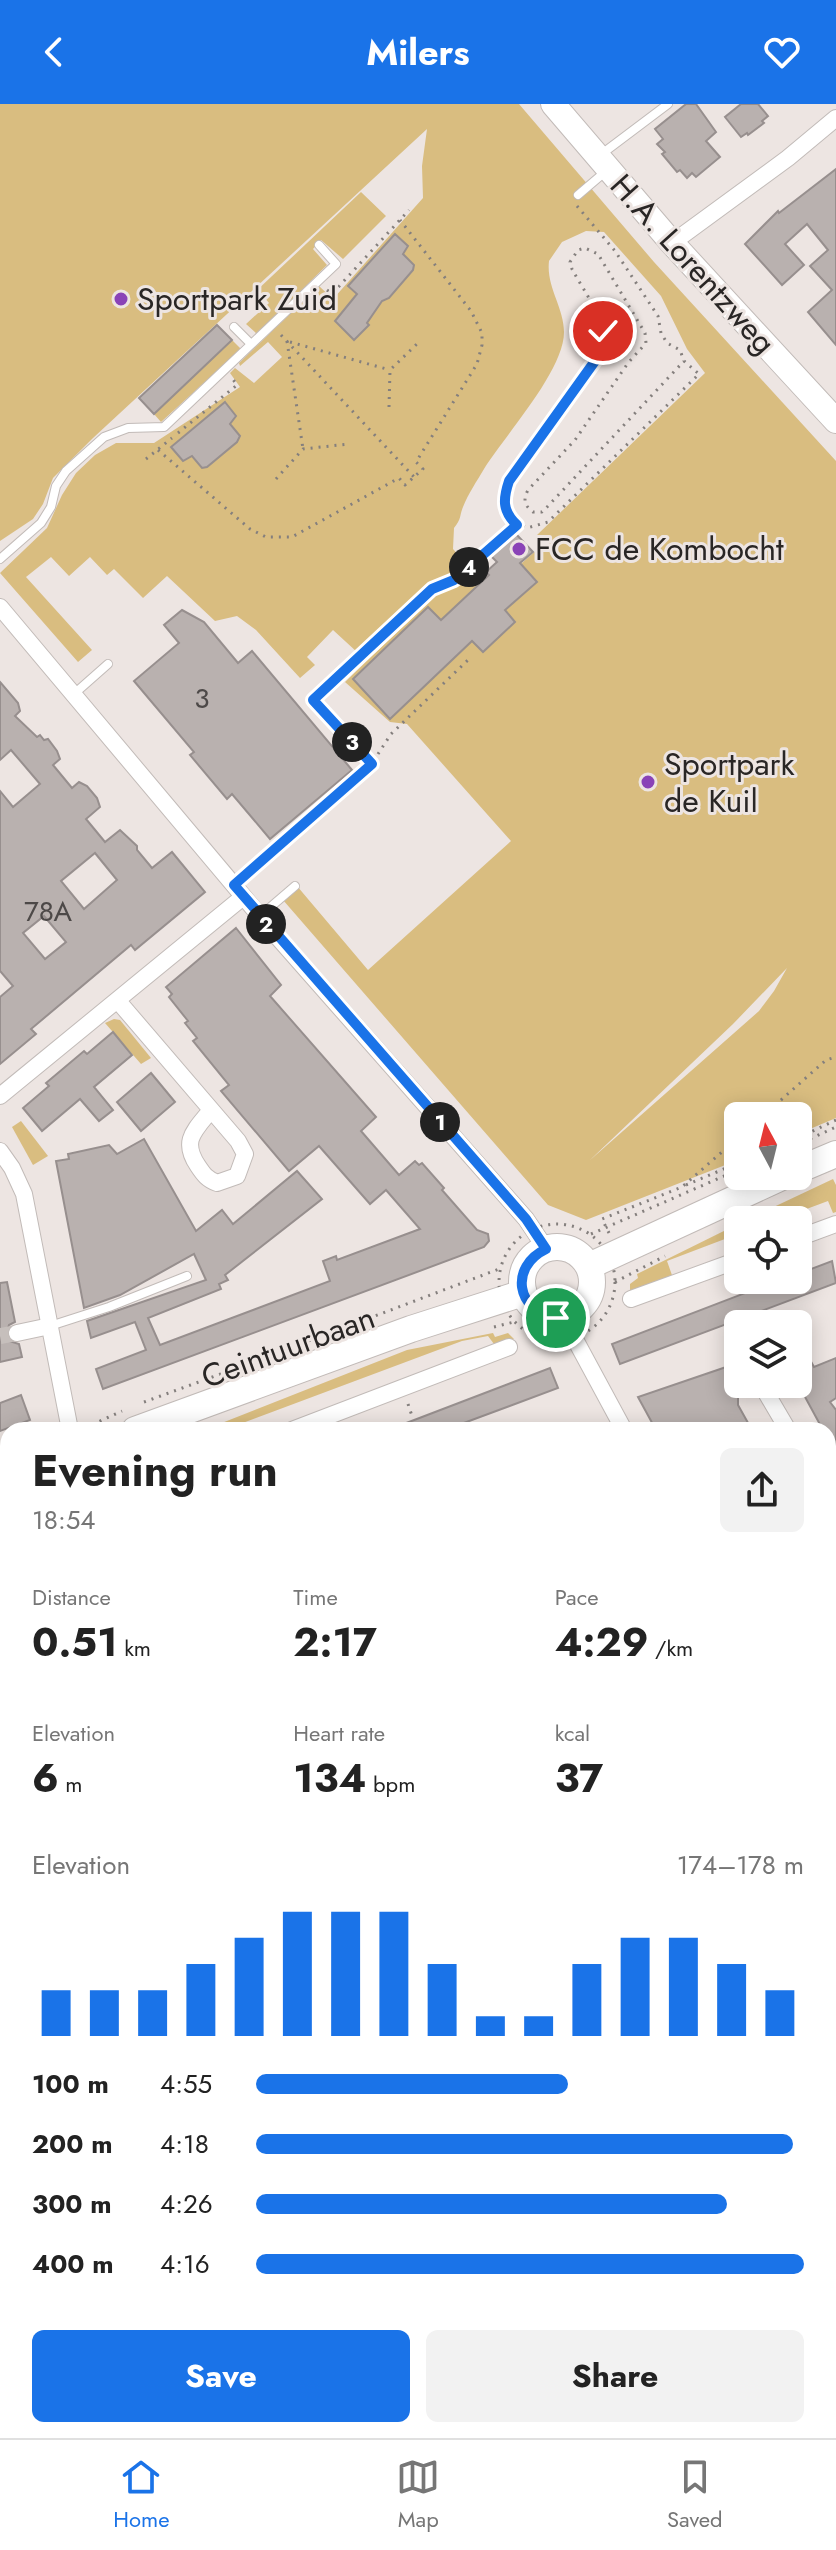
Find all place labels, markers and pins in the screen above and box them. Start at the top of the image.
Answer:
place label: Sportpark Zuid [137,276,337,322]
marker: Sportpark Zuid [112,290,130,308]
pin [569,297,637,365]
place label: FCC de Kombocht [535,526,784,572]
marker: FCC de Kombocht [510,540,528,558]
pin: 4 [449,547,489,587]
pin: 3 [332,722,372,762]
place label: Sportpark de Kuil [664,741,796,824]
marker: Sportpark de Kuil [639,773,657,791]
pin: 2 [246,904,286,944]
pin: 1 [420,1102,460,1142]
pin [522,1284,590,1352]

